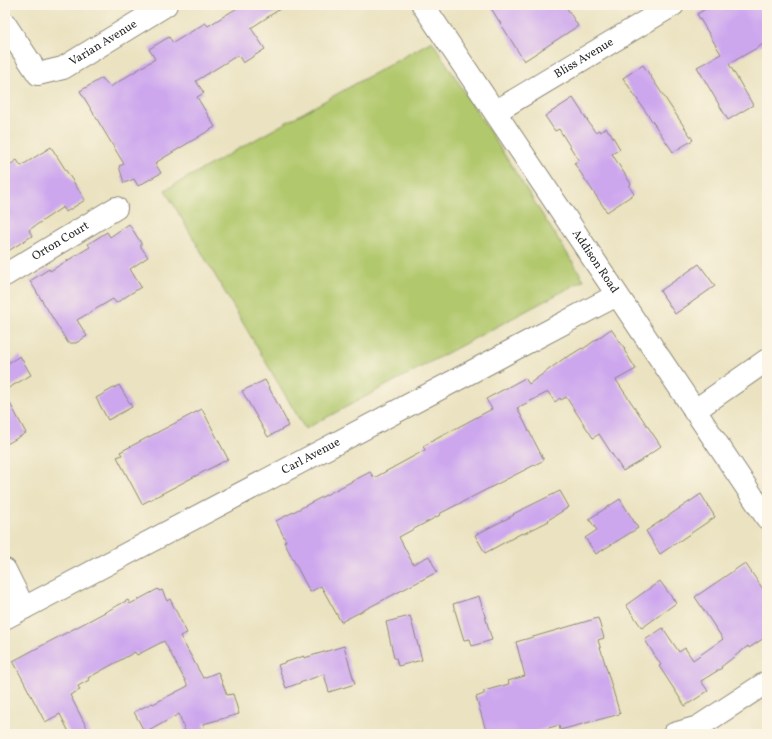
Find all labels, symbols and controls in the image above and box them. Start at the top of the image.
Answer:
street label: Varian Avenue [67,16,141,70]
street label: Bliss Avenue [551,34,617,82]
street label: Orton Court [29,218,92,265]
street label: Addison Road [568,227,622,297]
street label: Carl Avenue [279,434,343,479]

